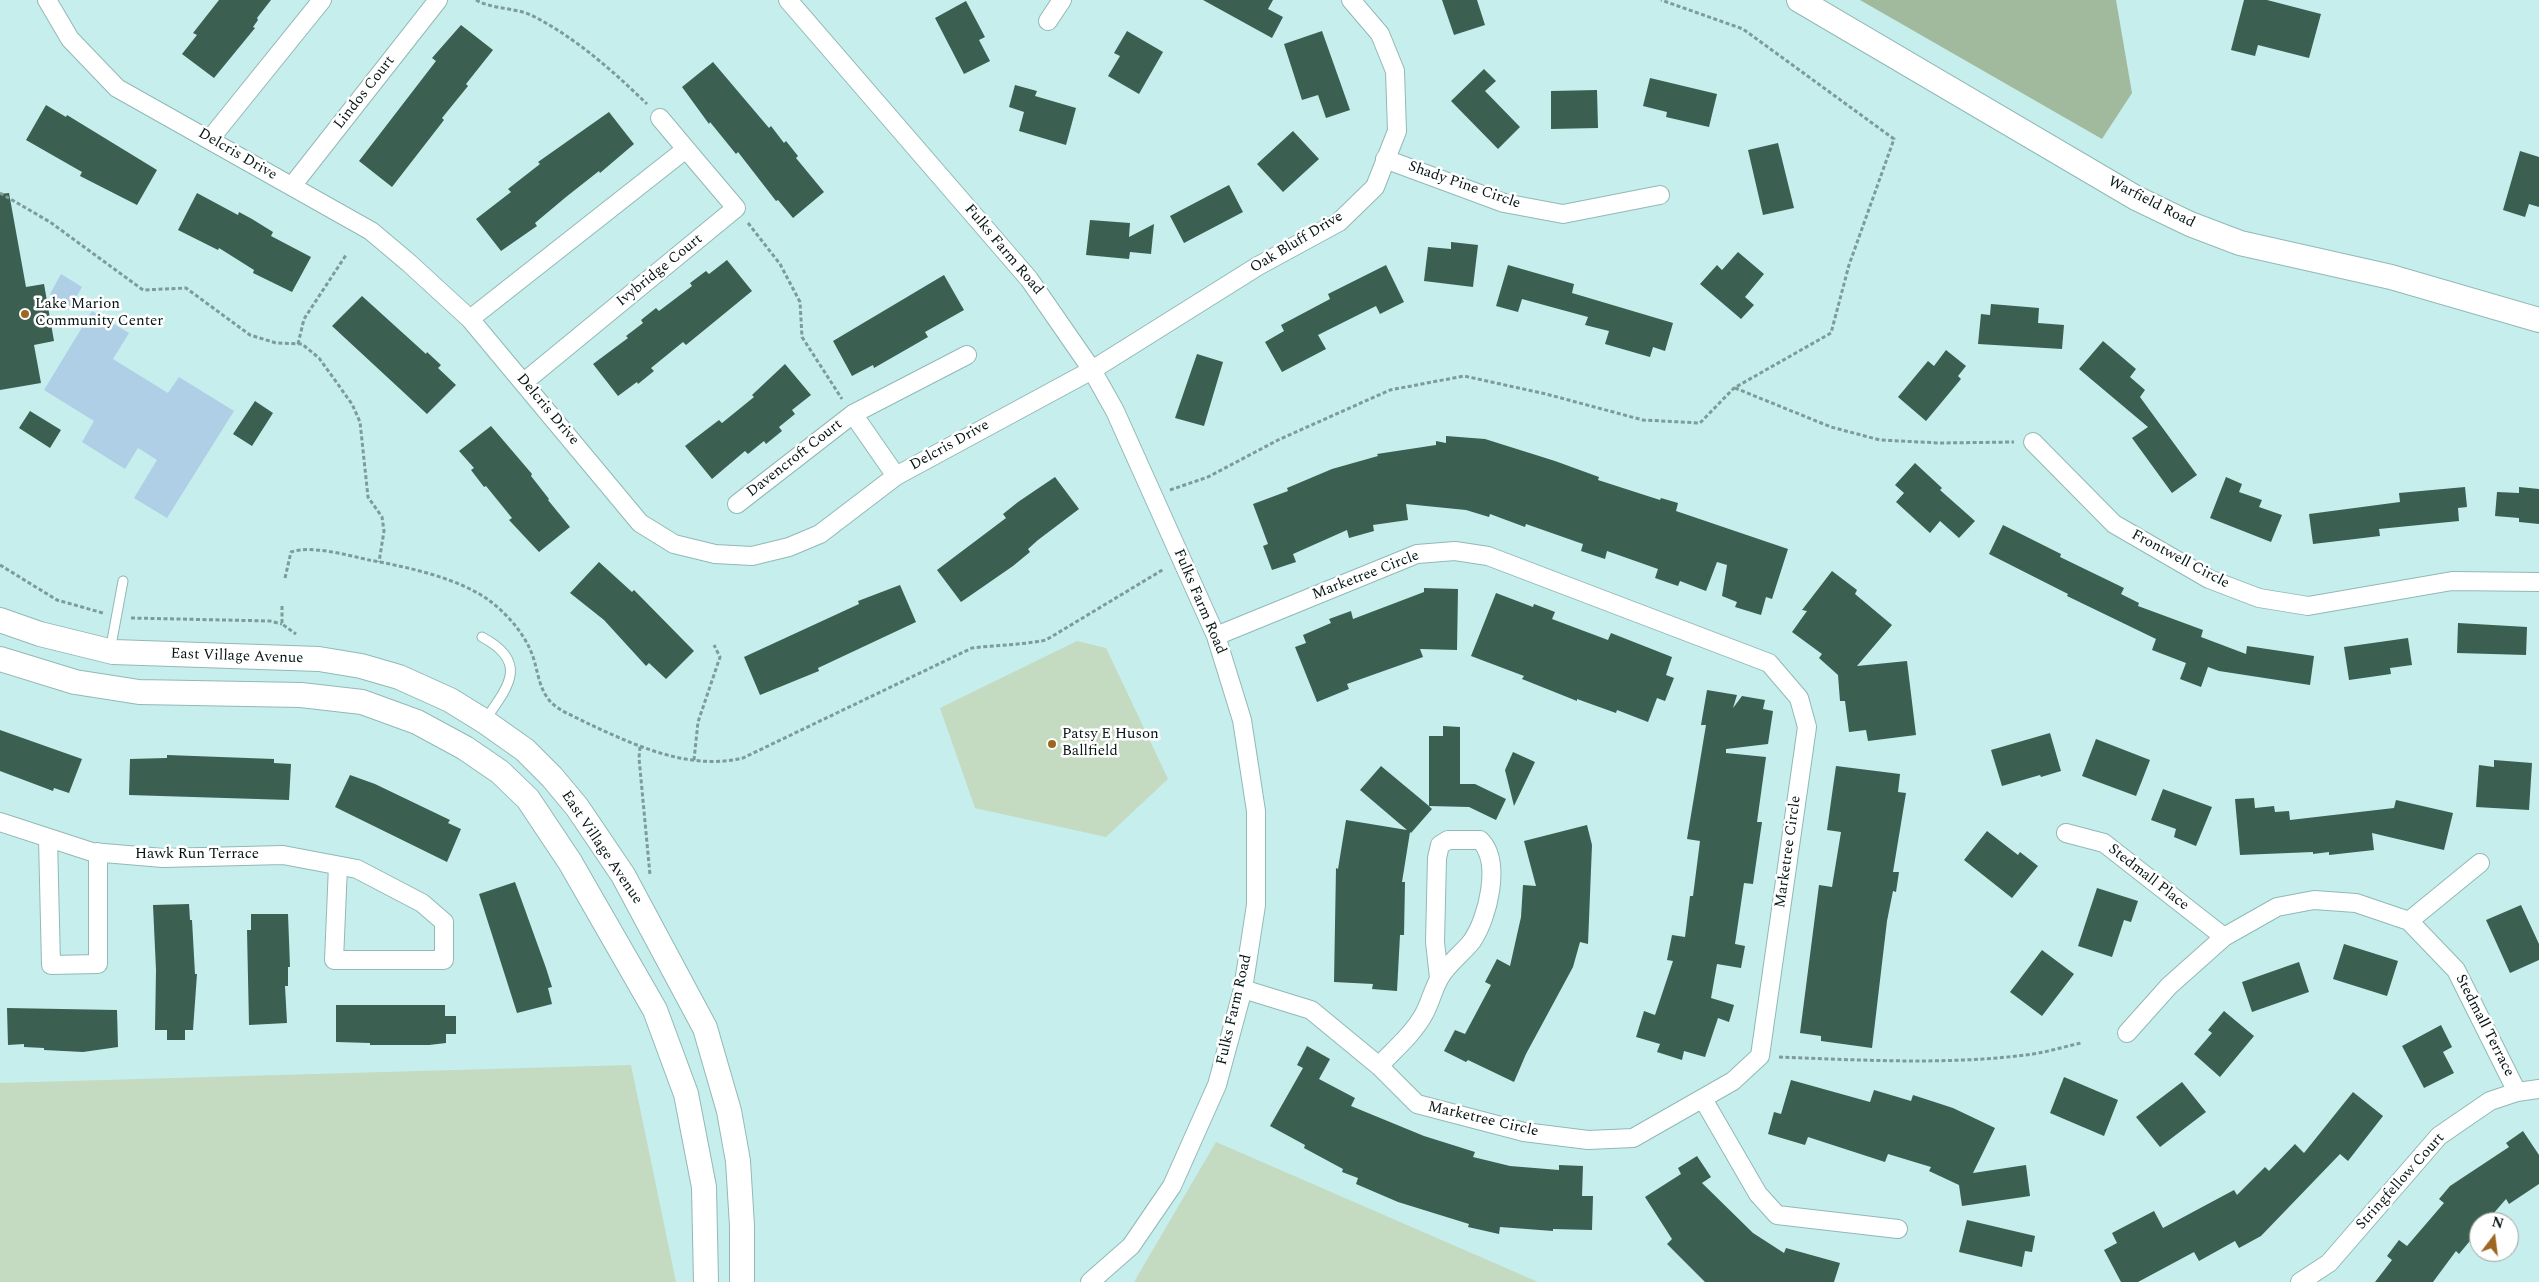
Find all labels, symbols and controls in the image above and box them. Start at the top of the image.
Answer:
street label: Lindos Court [331,53,399,133]
street label: Delcris Drive [194,125,280,185]
street label: Shady Pine Circle [1405,158,1523,214]
street label: Warfield Road [2104,173,2198,233]
street label: Fulks Farm Road [960,201,1046,299]
street label: Oak Bluff Drive [1247,208,1347,278]
street label: Ivybridge Court [613,231,707,311]
place label: Lake Marion Community Center [35,296,163,331]
marker: Lake Marion Community Center [19,308,31,320]
street label: Delcris Drive [512,370,582,450]
street label: Davencroft Court [744,416,846,502]
street label: Delcris Drive [907,417,993,475]
street label: Frontwell Circle [2128,527,2232,593]
street label: Fulks Farm Road [1169,547,1229,657]
street label: Marketree Circle [1310,547,1422,605]
street label: East Village Avenue [170,646,304,668]
place label: Patsy E Huson Ballfield [1062,726,1159,761]
marker: Patsy E Huson Ballfield [1046,738,1058,750]
street label: East Village Avenue [556,788,646,908]
street label: Marketree Circle [1772,795,1806,909]
street label: Stedmall Place [2104,841,2192,915]
street label: Hawk Run Terrace [135,846,259,864]
street label: Fulks Farm Road [1214,953,1256,1067]
street label: Stedmall Terrace [2451,972,2517,1080]
street label: Marketree Circle [1426,1099,1540,1141]
street label: Stringfellow Court [2353,1130,2449,1234]
text: N [2490,1211,2506,1235]
north arrow [2469,1212,2519,1262]

